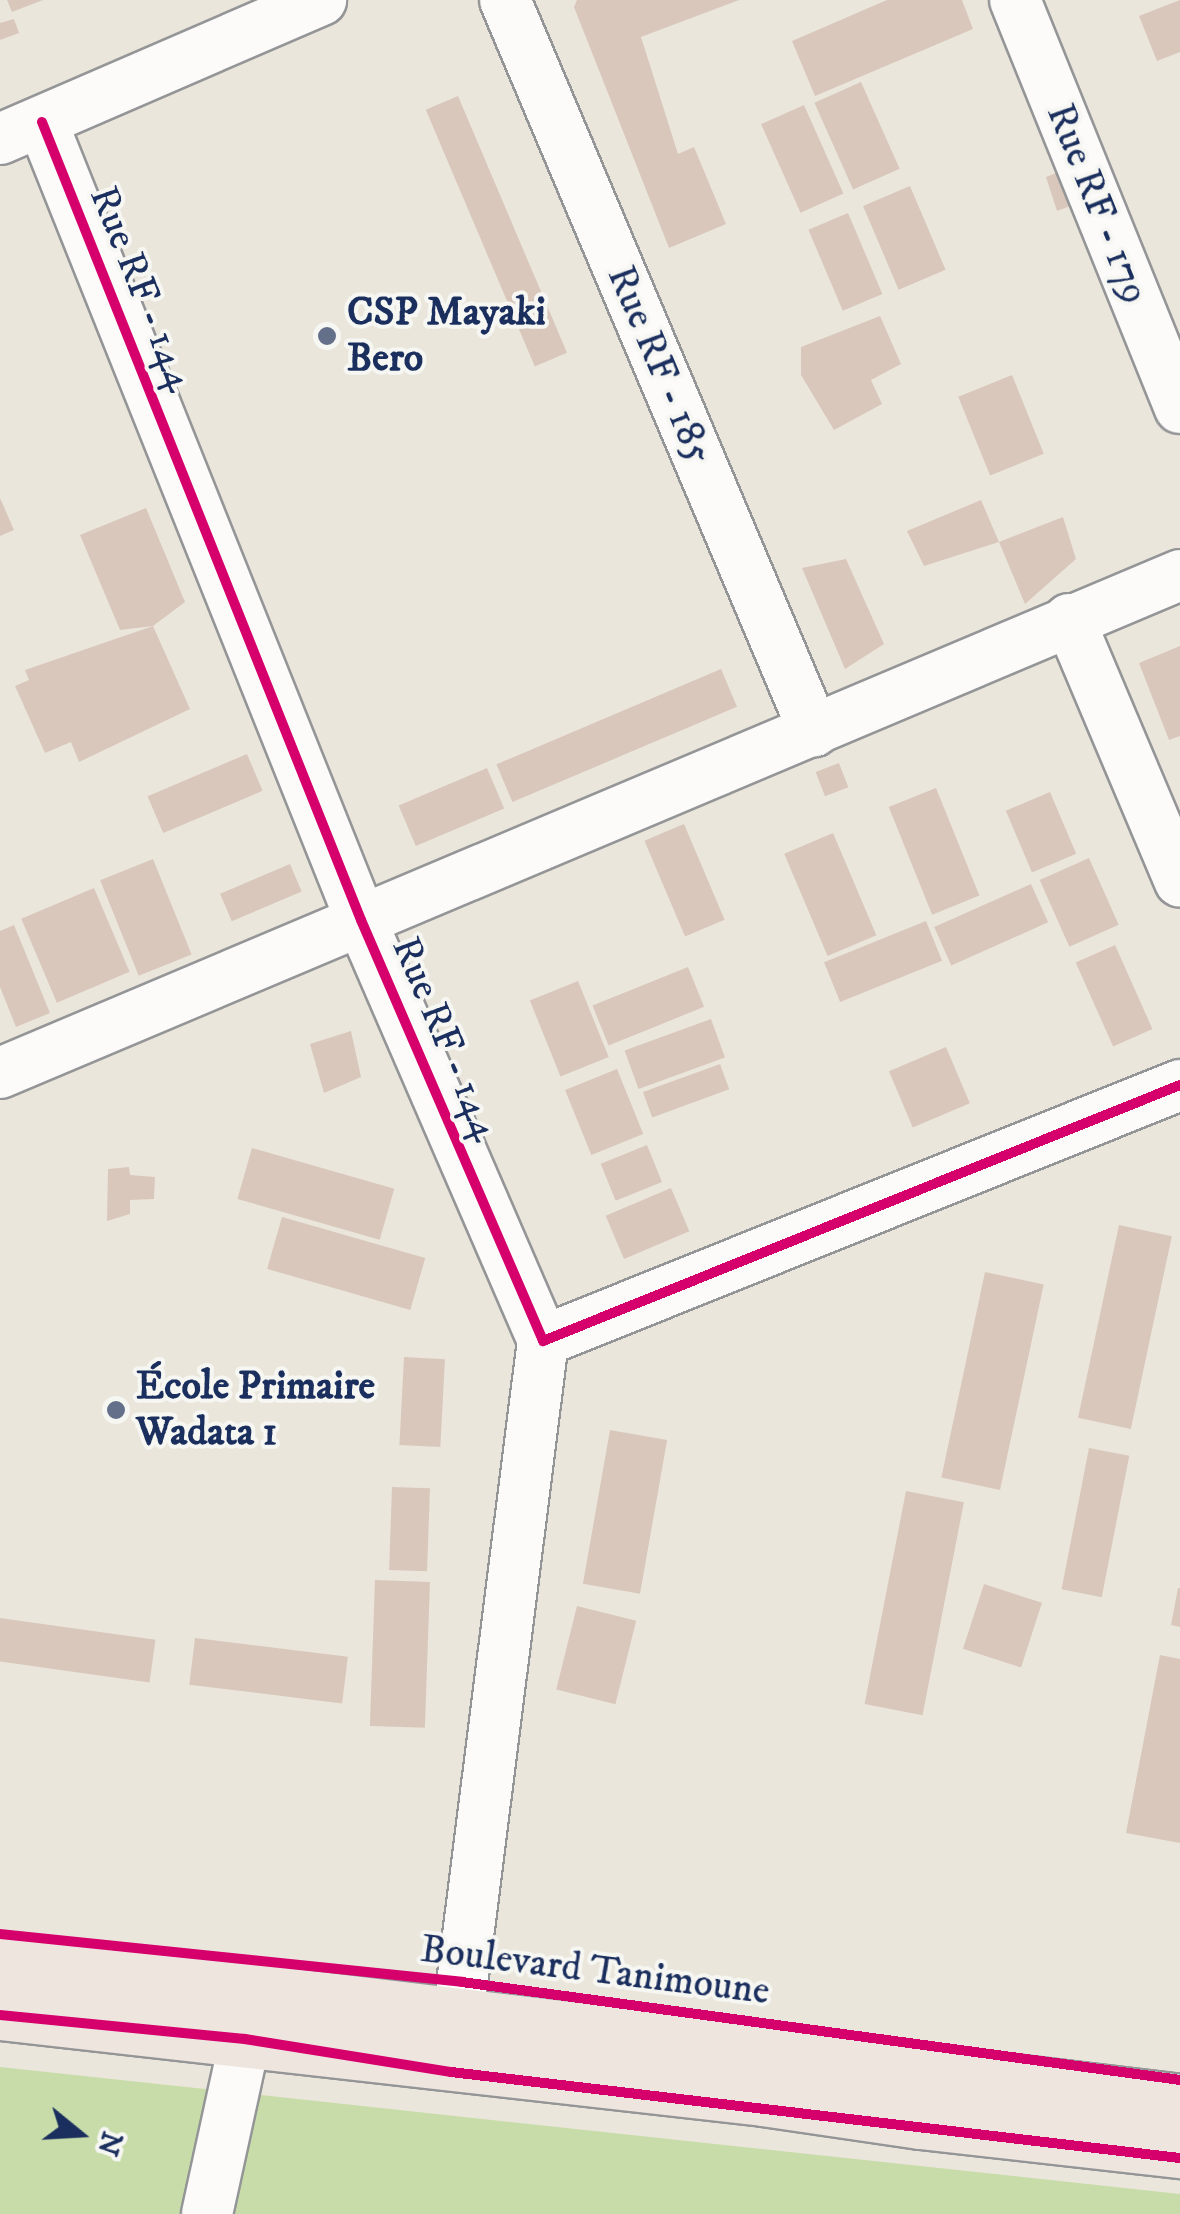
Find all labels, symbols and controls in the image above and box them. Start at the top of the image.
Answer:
street label: Rue RF - 179 [1035,97,1159,311]
street label: Rue RF - 144 [78,180,204,398]
street label: Rue RF - 185 [596,259,722,471]
place label: CSP Mayaki Bero [347,289,546,383]
marker: CSP Mayaki Bero [316,325,338,347]
street label: Rue RF - 144 [381,930,509,1148]
place label: École Primaire Wadata 1 [136,1363,375,1457]
marker: École Primaire Wadata 1 [105,1399,127,1421]
street label: Boulevard Tanimoune [418,1926,772,2016]
north arrow [30,2084,130,2184]
text: N [89,2127,129,2160]

